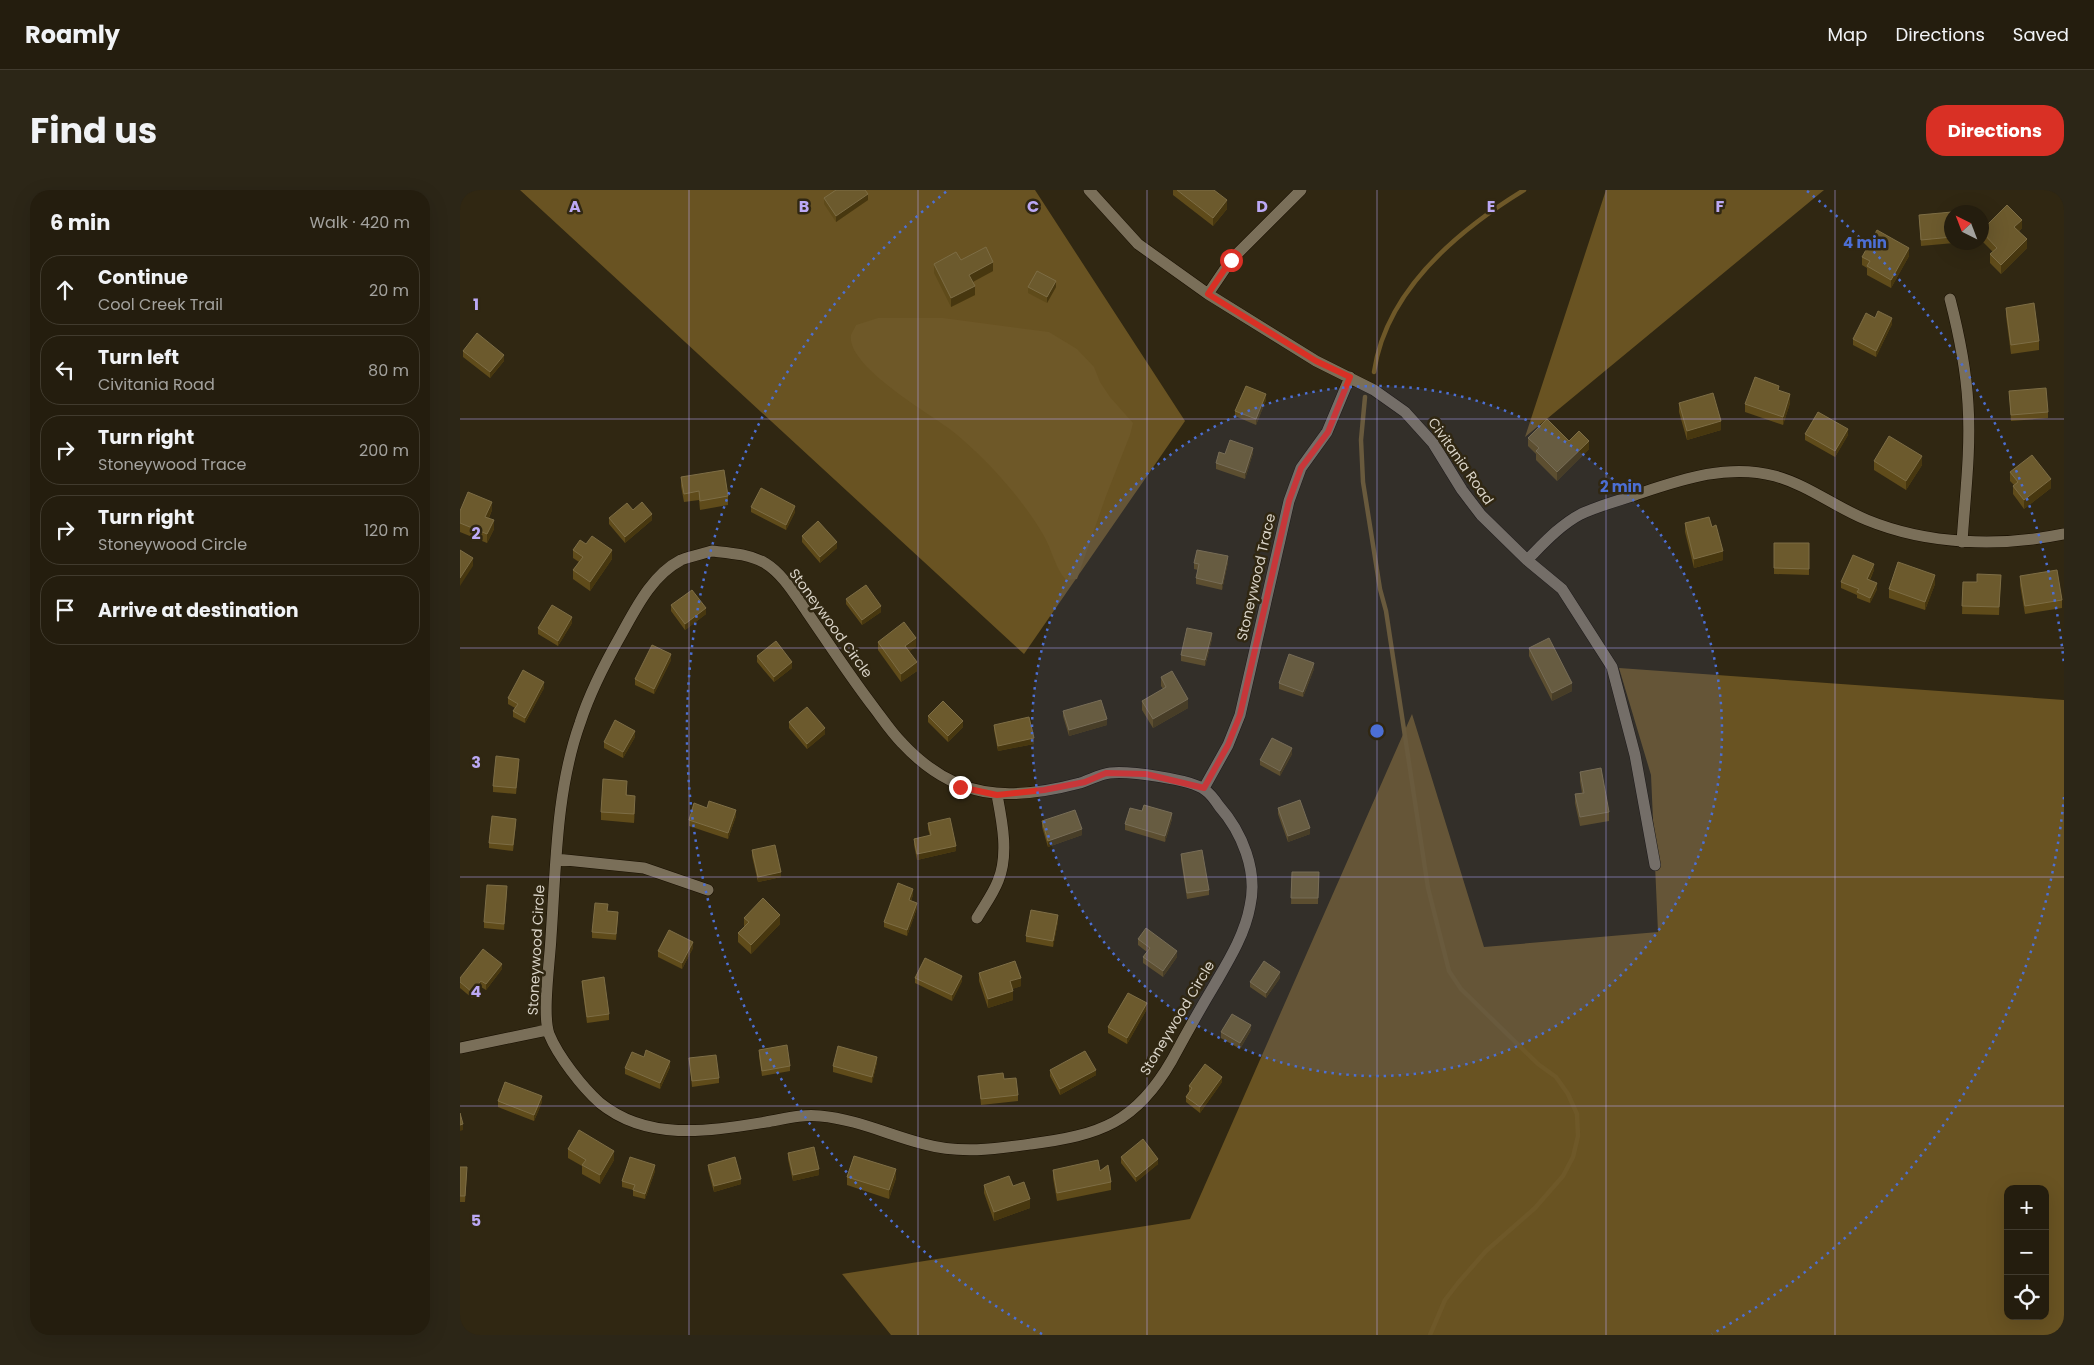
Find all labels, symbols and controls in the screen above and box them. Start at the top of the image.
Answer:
text: Roamly [25,18,120,51]
text: Map [1828,22,1867,47]
text: Directions [1895,22,1985,47]
text: Saved [2013,22,2069,47]
button: Directions [1926,105,2064,156]
text: Find us [30,106,157,155]
text: A [569,195,581,218]
text: B [799,195,809,218]
text: C [1027,195,1039,218]
text: D [1256,195,1268,218]
text: E [1487,195,1495,218]
text: F [1716,195,1725,218]
north arrow [1944,205,1989,250]
text: 6 min [50,208,110,237]
text: Walk · 420 m [309,211,410,234]
text: 4 min [1843,232,1887,253]
route start [1220,249,1243,272]
text: Continue [98,264,188,291]
icon: ahead [51,276,79,304]
text: 20 m [369,279,409,302]
text: Cool Creek Trail [98,293,223,316]
text: 1 [473,293,479,316]
text: Turn left [98,344,179,371]
icon: left [51,356,79,384]
text: 80 m [368,359,409,382]
text: Civitania Road [98,373,215,396]
street label: Civitania Road [1424,413,1498,509]
text: Turn right [98,424,194,451]
icon: right [51,436,79,464]
text: 200 m [359,439,409,462]
text: Stoneywood Trace [98,453,246,476]
text: 2 min [1600,476,1642,497]
text: Turn right [98,504,194,531]
street label: Stoneywood Trace [1232,511,1280,643]
icon: right [51,516,79,544]
text: 120 m [364,519,409,542]
text: 2 [471,522,481,545]
text: Stoneywood Circle [98,533,247,556]
street label: Stoneywood Circle [785,564,878,682]
icon: arrive [51,596,79,624]
text: Arrive at destination [98,597,299,624]
centre of rings [1368,722,1386,740]
text: 3 [471,751,481,774]
route end [949,776,972,799]
street label: Stoneywood Circle [523,884,549,1016]
street label: Stoneywood Circle [1135,957,1219,1079]
text: 4 [471,980,482,1003]
map controls [2004,1185,2049,1320]
button: + [2004,1185,2049,1230]
text: 5 [471,1209,481,1232]
button: − [2004,1230,2049,1275]
button: locate [2004,1275,2049,1320]

